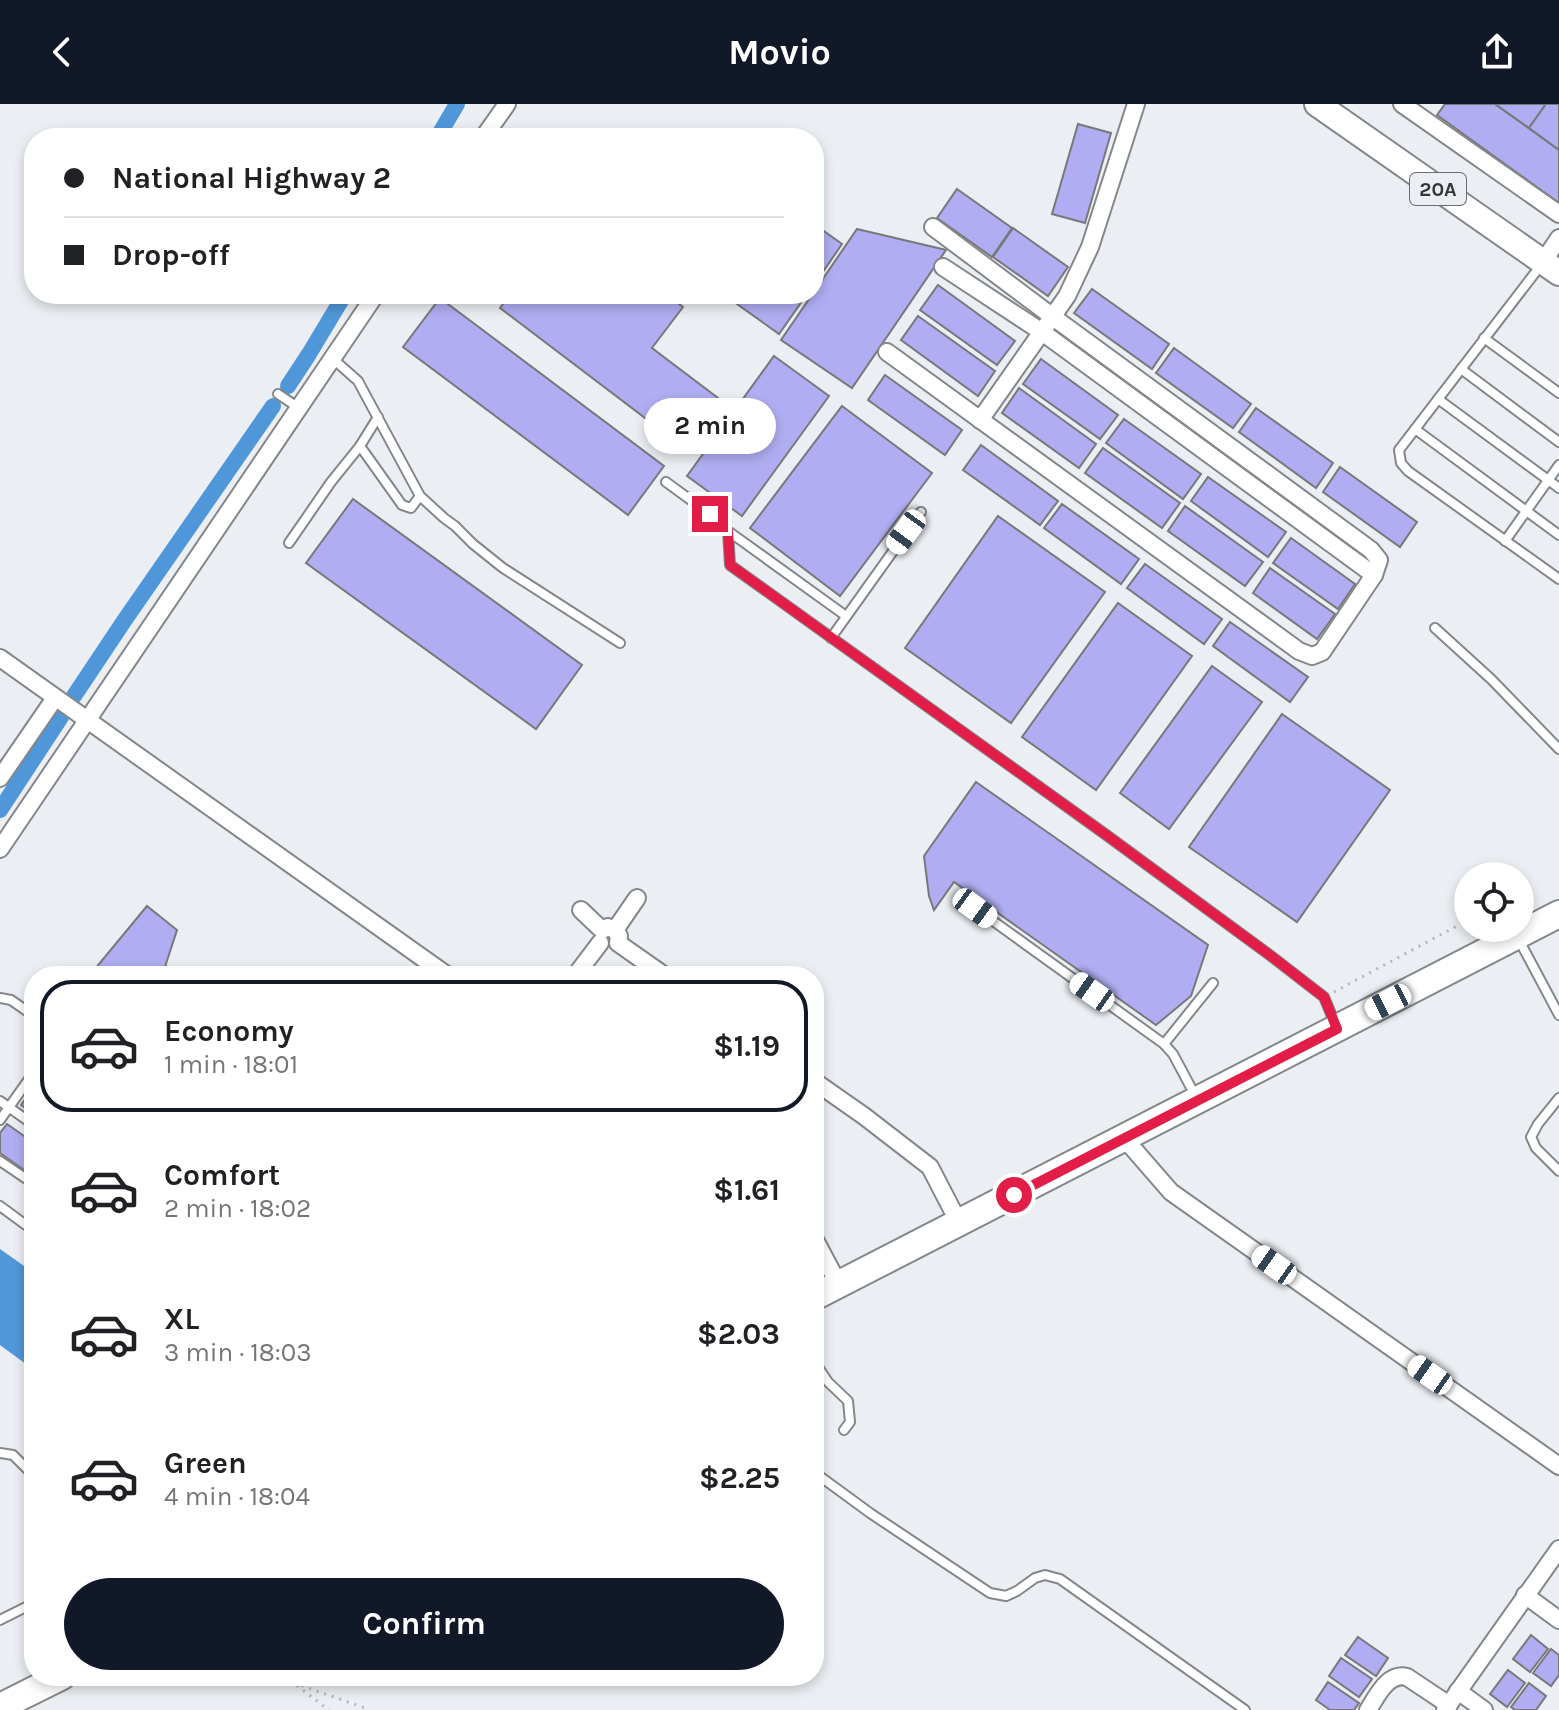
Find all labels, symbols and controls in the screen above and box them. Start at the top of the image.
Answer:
icon: back [40,30,84,74]
icon: share [1475,30,1519,74]
text: Movio [728,31,831,73]
text: National Highway 2 [112,160,391,196]
road number: 20A [1410,173,1466,205]
text: Drop-off [112,237,230,273]
callout: 2 min [644,398,776,454]
text: 2 min [674,410,746,441]
route end [692,496,728,532]
car [882,506,930,558]
map controls [1454,862,1534,942]
button: locate [1454,862,1534,942]
car [949,884,1001,932]
car [1065,968,1119,1016]
car [1361,980,1415,1024]
icon: car [68,1010,140,1082]
text: Economy [164,1013,294,1049]
text: $1.19 [713,1028,780,1064]
text: 1 min · 18:01 [164,1049,298,1080]
icon: car [68,1154,140,1226]
text: Comfort [164,1157,280,1193]
text: $1.61 [713,1172,780,1208]
route start [996,1177,1032,1213]
text: 2 min · 18:02 [164,1193,311,1224]
car [1247,1241,1301,1289]
icon: car [68,1298,140,1370]
text: XL [164,1301,199,1337]
text: $2.03 [697,1316,780,1352]
text: 3 min · 18:03 [164,1337,312,1368]
car [1403,1351,1457,1399]
icon: car [68,1442,140,1514]
text: Green [164,1445,247,1481]
text: $2.25 [699,1460,780,1496]
text: 4 min · 18:04 [164,1481,310,1512]
button: Confirm [64,1578,784,1670]

